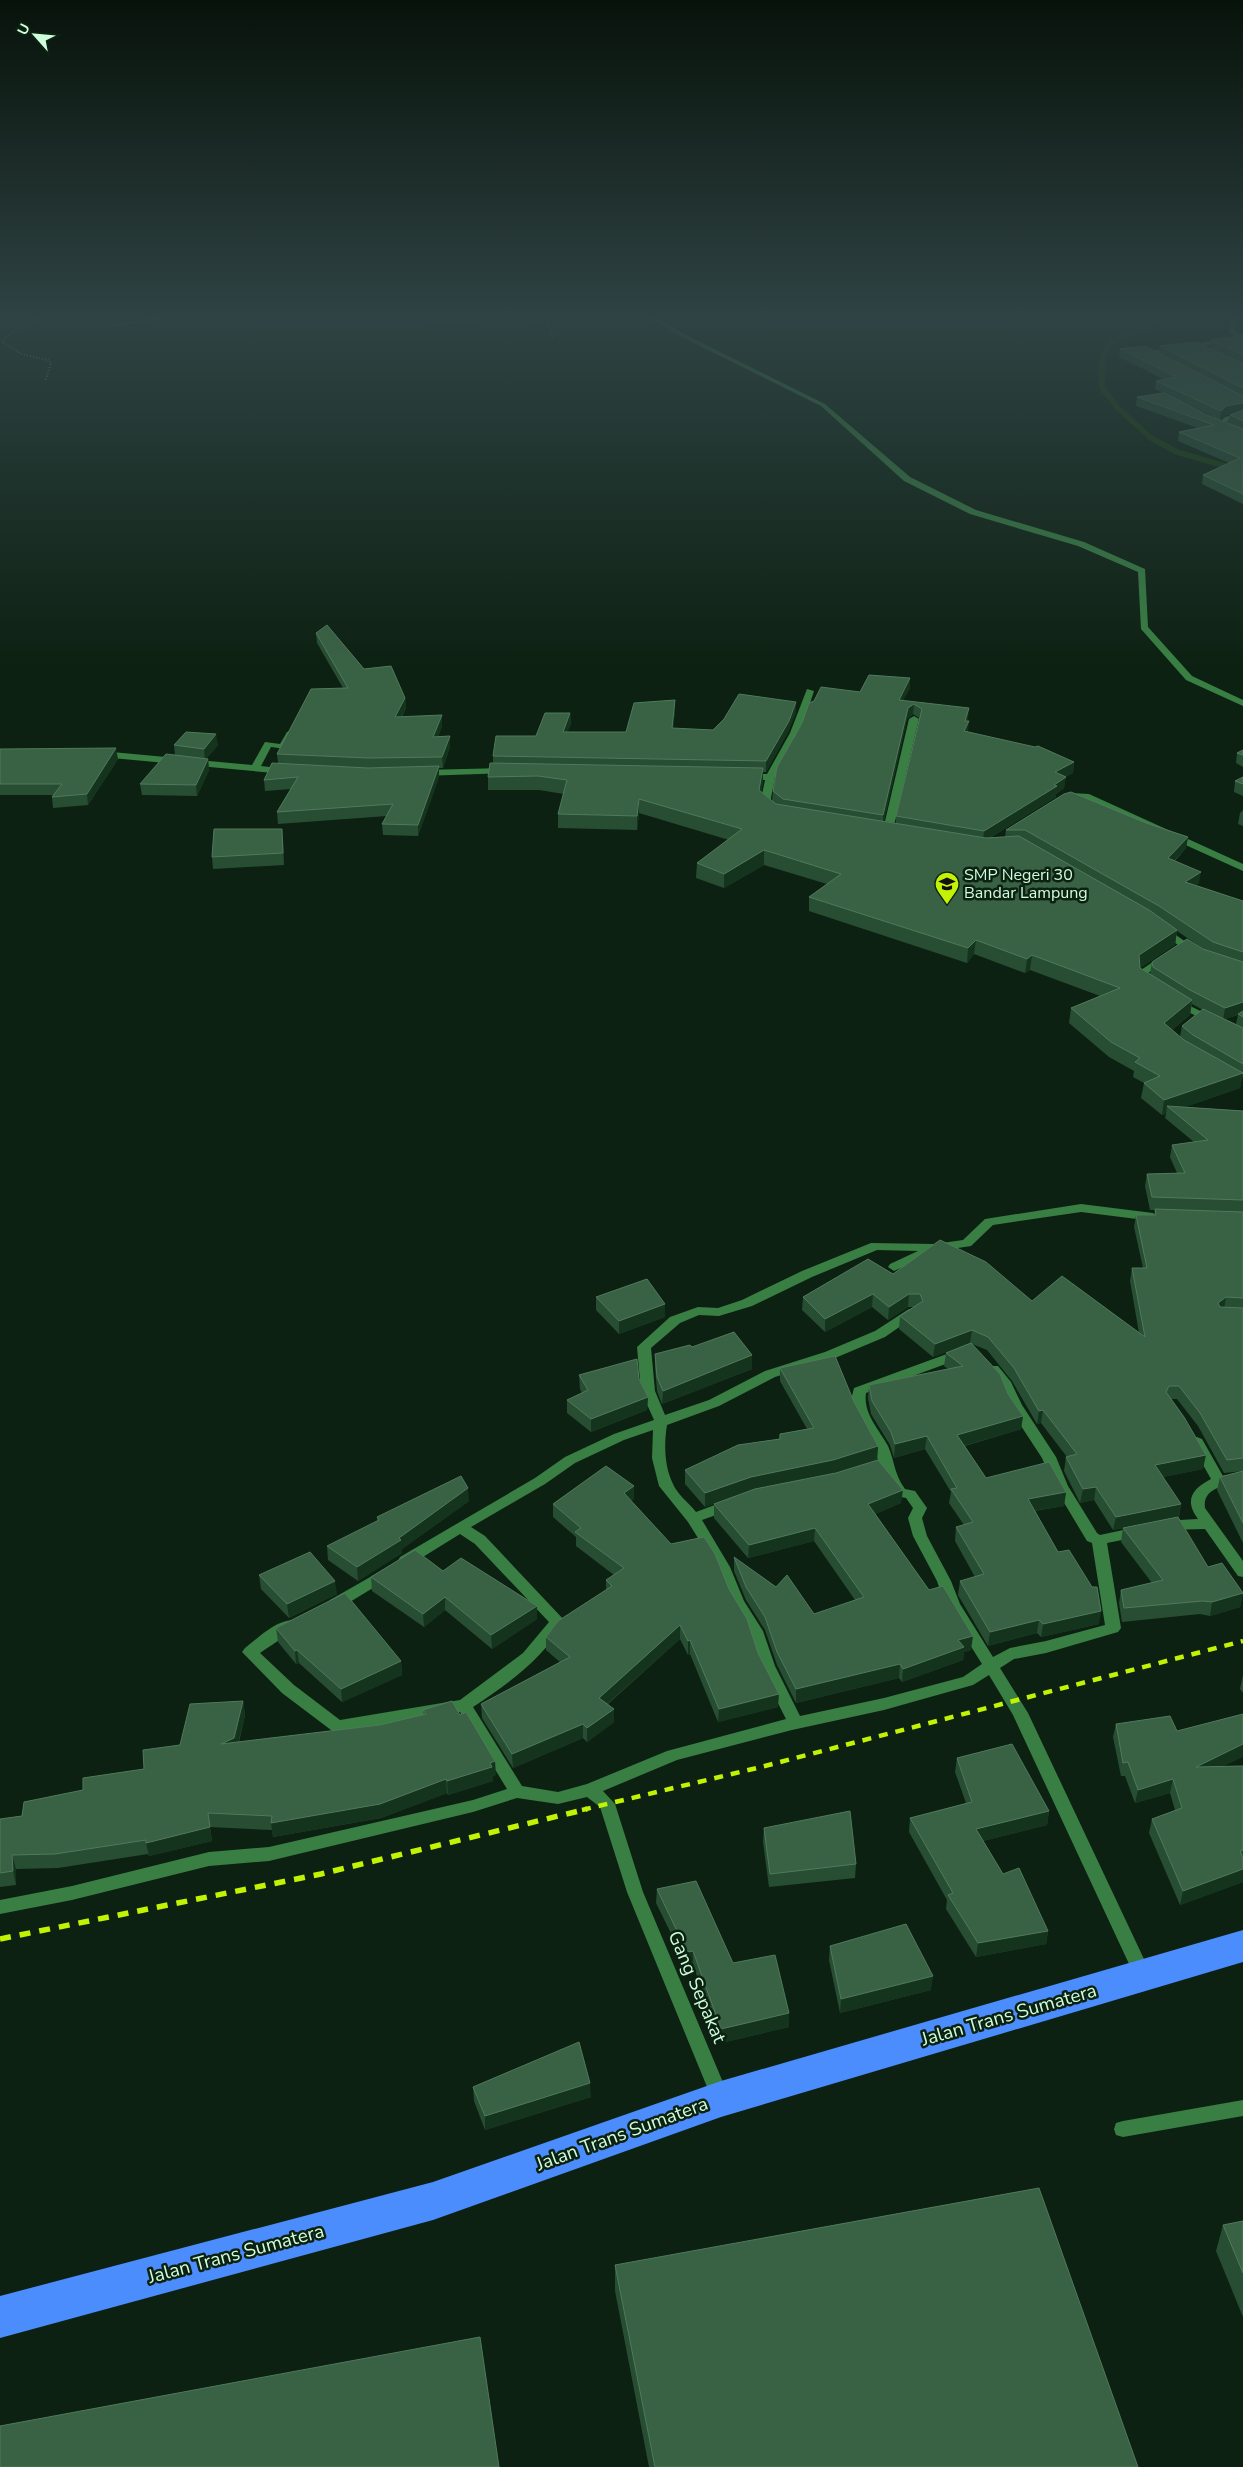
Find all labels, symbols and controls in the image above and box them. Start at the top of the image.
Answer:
north arrow [10,10,60,60]
text: U [13,20,35,38]
place label: SMP Negeri 30 Bandar Lampung [964,864,1088,904]
school or university icon: SMP Negeri 30 Bandar Lampung [934,871,960,905]
street label: Gang Sepakat [662,1927,732,2048]
street label: Jalan Trans Sumatera [917,1978,1100,2053]
street label: Jalan Trans Sumatera [531,2091,712,2178]
street label: Jalan Trans Sumatera [144,2218,327,2290]

